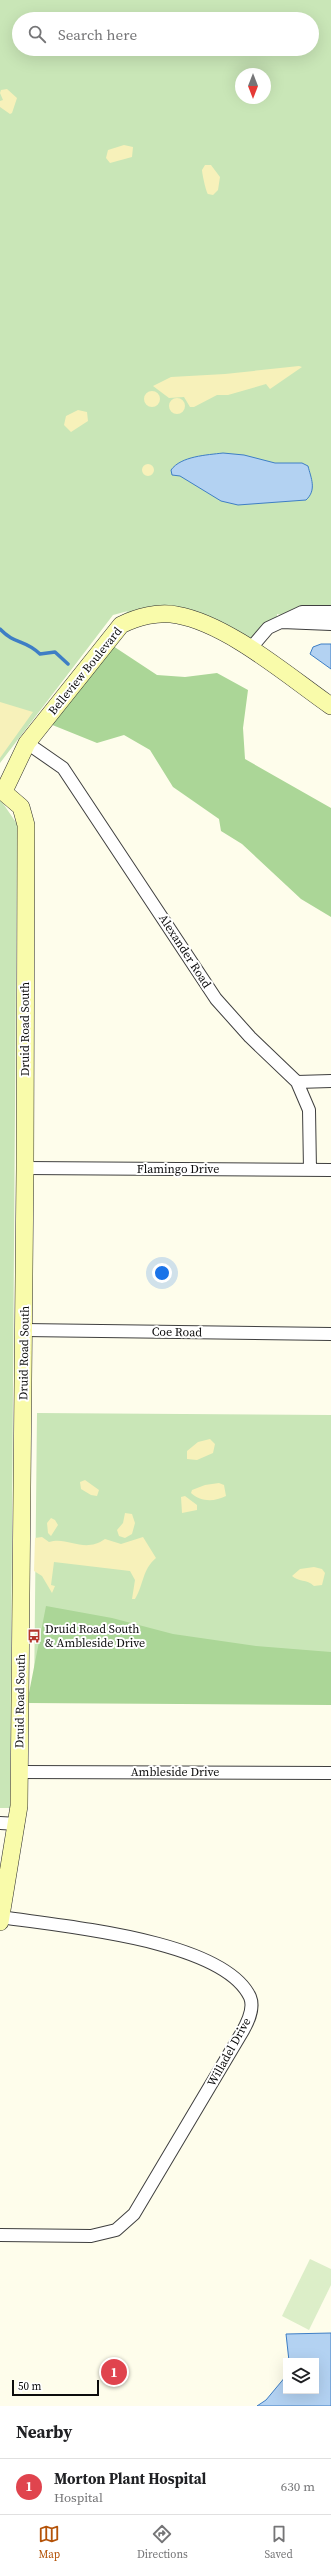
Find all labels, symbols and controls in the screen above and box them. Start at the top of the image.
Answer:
search box [12,12,319,56]
icon: search [26,23,48,45]
text: Search here [58,24,137,45]
north arrow [235,68,271,104]
street label: Belleview Boulevard [45,624,125,718]
street label: Alexander Road [155,911,215,991]
street label: Druid Road South [17,982,33,1076]
street label: Flamingo Drive [137,1161,219,1177]
your location [152,1263,172,1283]
street label: Druid Road South [15,1306,33,1400]
street label: Coe Road [152,1324,202,1340]
place label: Druid Road South & Ambleside Drive [45,1621,145,1651]
bus stop icon: Druid Road South & Ambleside Drive [26,1628,42,1644]
street label: Druid Road South [11,1654,29,1748]
street label: Ambleside Drive [131,1764,219,1780]
street label: Willadel Drive [204,2015,254,2089]
pin: 1 [101,2357,127,2387]
map controls [283,2358,319,2394]
button: layers [283,2358,319,2394]
scale bar [12,2378,99,2397]
text: 50 m [18,2379,41,2394]
text: Nearby [16,2420,72,2444]
text: Morton Plant Hospital [54,2468,206,2489]
text: 1 [25,2478,33,2495]
text: 630 m [281,2478,315,2495]
text: Hospital [54,2489,103,2506]
tab: Map [38,2523,60,2562]
tab: Directions [137,2523,188,2562]
tab: Saved [264,2523,293,2562]

